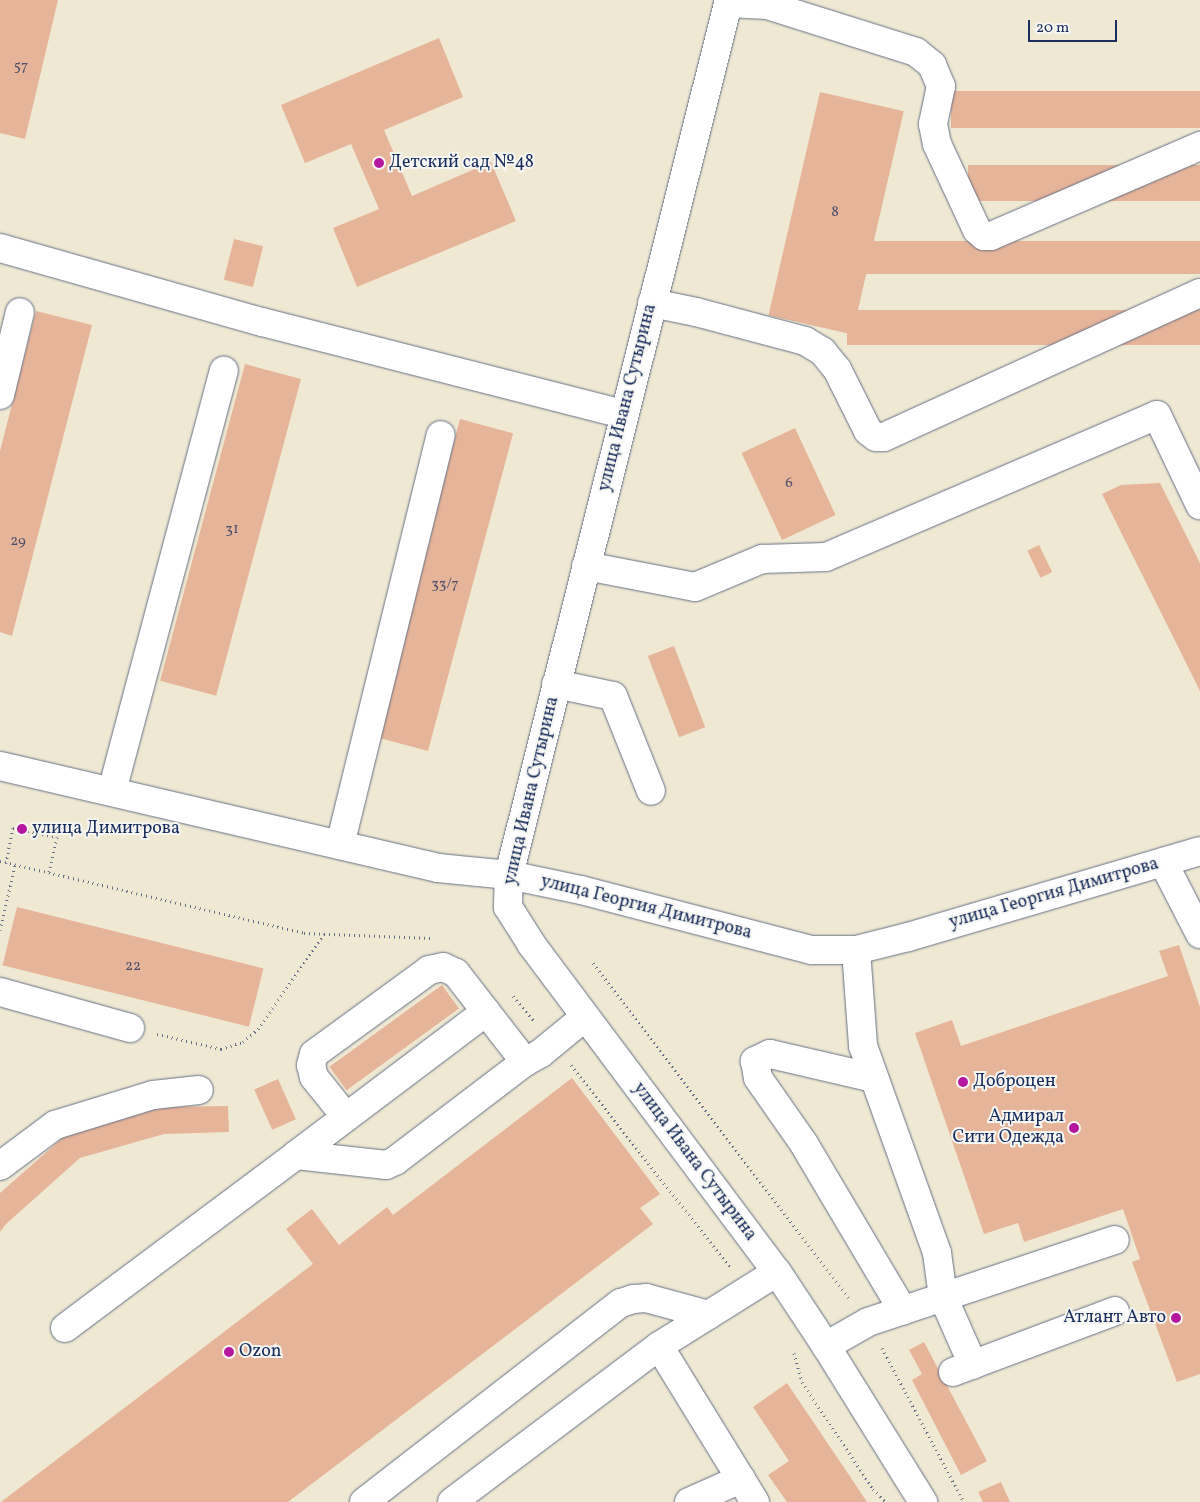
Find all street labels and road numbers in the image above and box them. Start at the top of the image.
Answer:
street label: улица Ивана Сутырина [594,302,662,494]
street label: улица Ивана Сутырина [500,695,564,887]
street label: улица Георгия Димитрова [947,854,1161,934]
street label: улица Георгия Димитрова [538,871,754,945]
street label: улица Ивана Сутырина [627,1079,761,1245]

